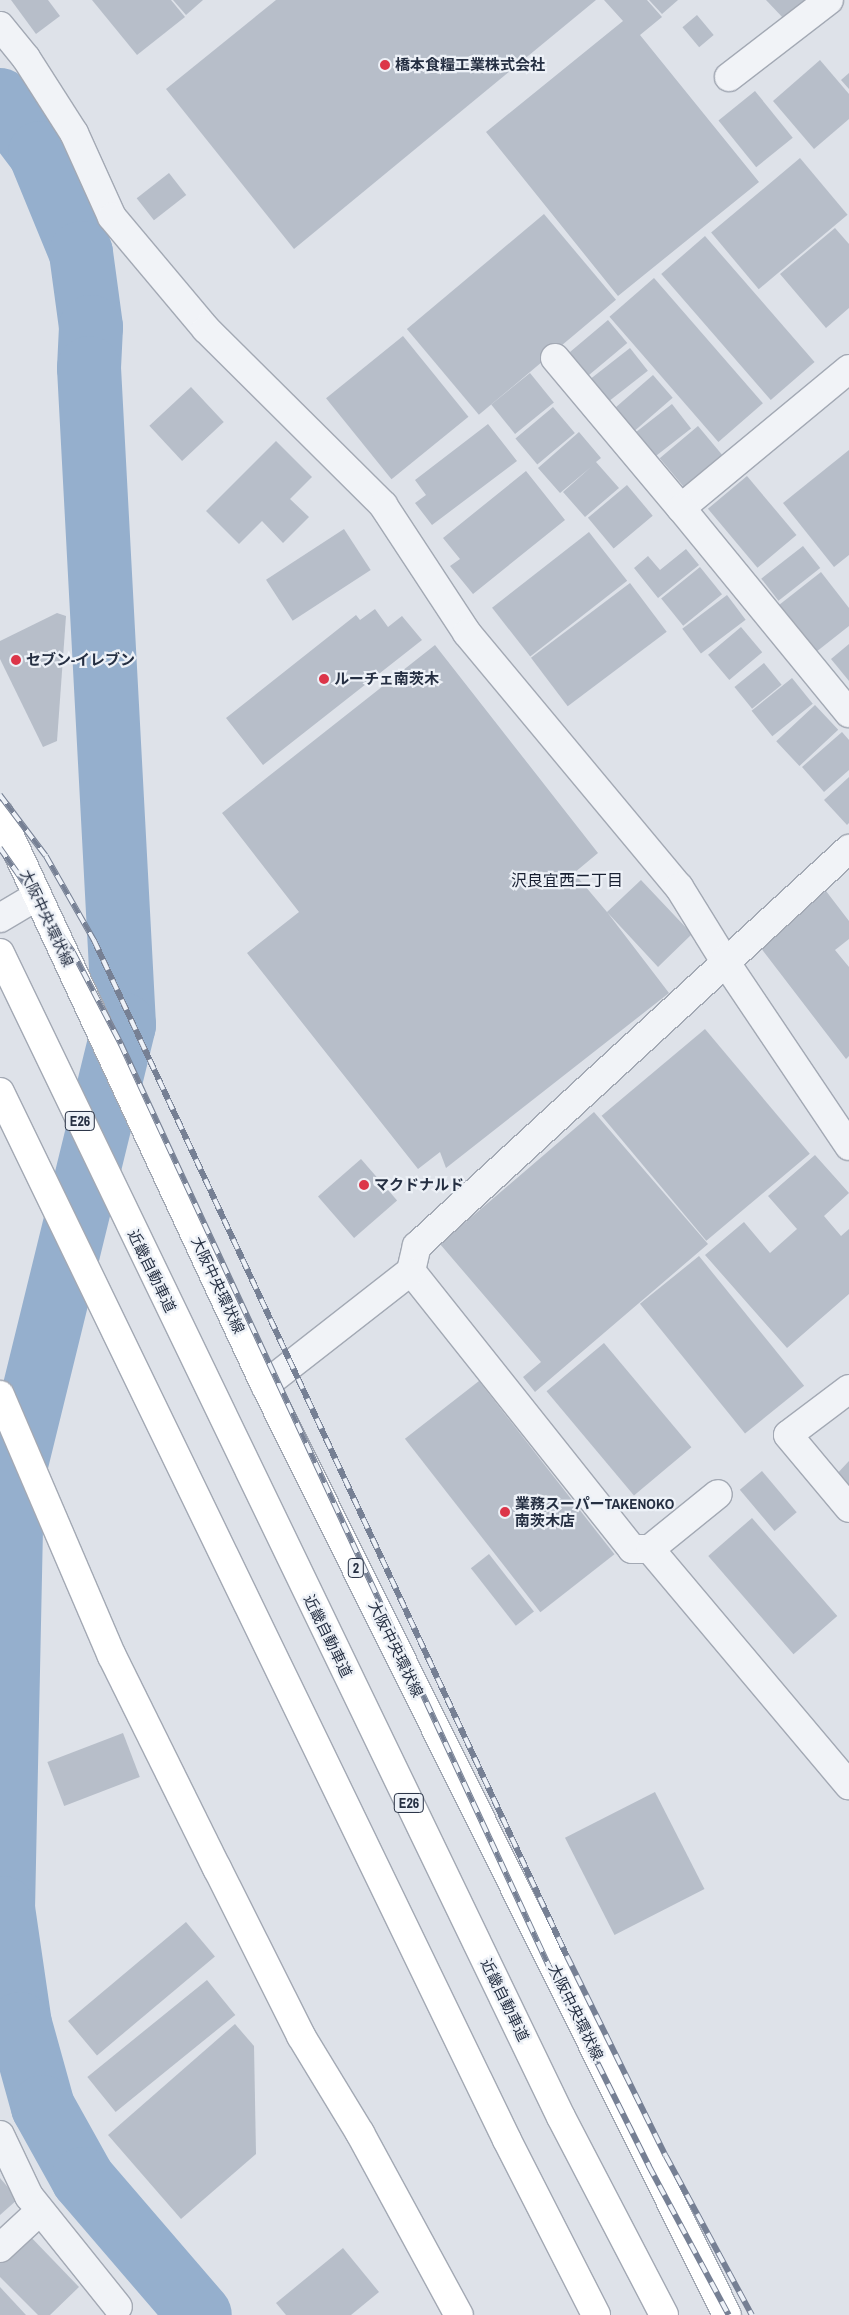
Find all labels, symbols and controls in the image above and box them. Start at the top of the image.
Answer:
place label: 橋本食糧工業株式会社 [395,56,545,74]
marker: 橋本食糧工業株式会社 [379,59,391,71]
place label: セブン-イレブン [26,651,135,669]
marker: セブン-イレブン [10,654,22,666]
place label: ルーチェ南茨木 [334,670,439,688]
marker: ルーチェ南茨木 [318,673,330,685]
street label: 大阪中央環状線 [17,867,77,969]
district label: 沢良宜西二丁目 [511,870,623,890]
road number: E26 [64,1110,96,1132]
place label: マクドナルド [374,1176,464,1194]
marker: マクドナルド [358,1179,370,1191]
street label: 近畿自動車道 [124,1227,180,1315]
street label: 大阪中央環状線 [188,1234,248,1336]
place label: 業務スーパーTAKENOKO 南茨木店 [515,1494,674,1529]
marker: 業務スーパーTAKENOKO 南茨木店 [499,1506,511,1518]
road number: 2 [347,1556,365,1580]
street label: 近畿自動車道 [300,1592,356,1680]
street label: 大阪中央環状線 [365,1598,427,1700]
road number: E26 [393,1792,425,1815]
street label: 近畿自動車道 [477,1956,533,2044]
street label: 大阪中央環状線 [545,1961,607,2063]

